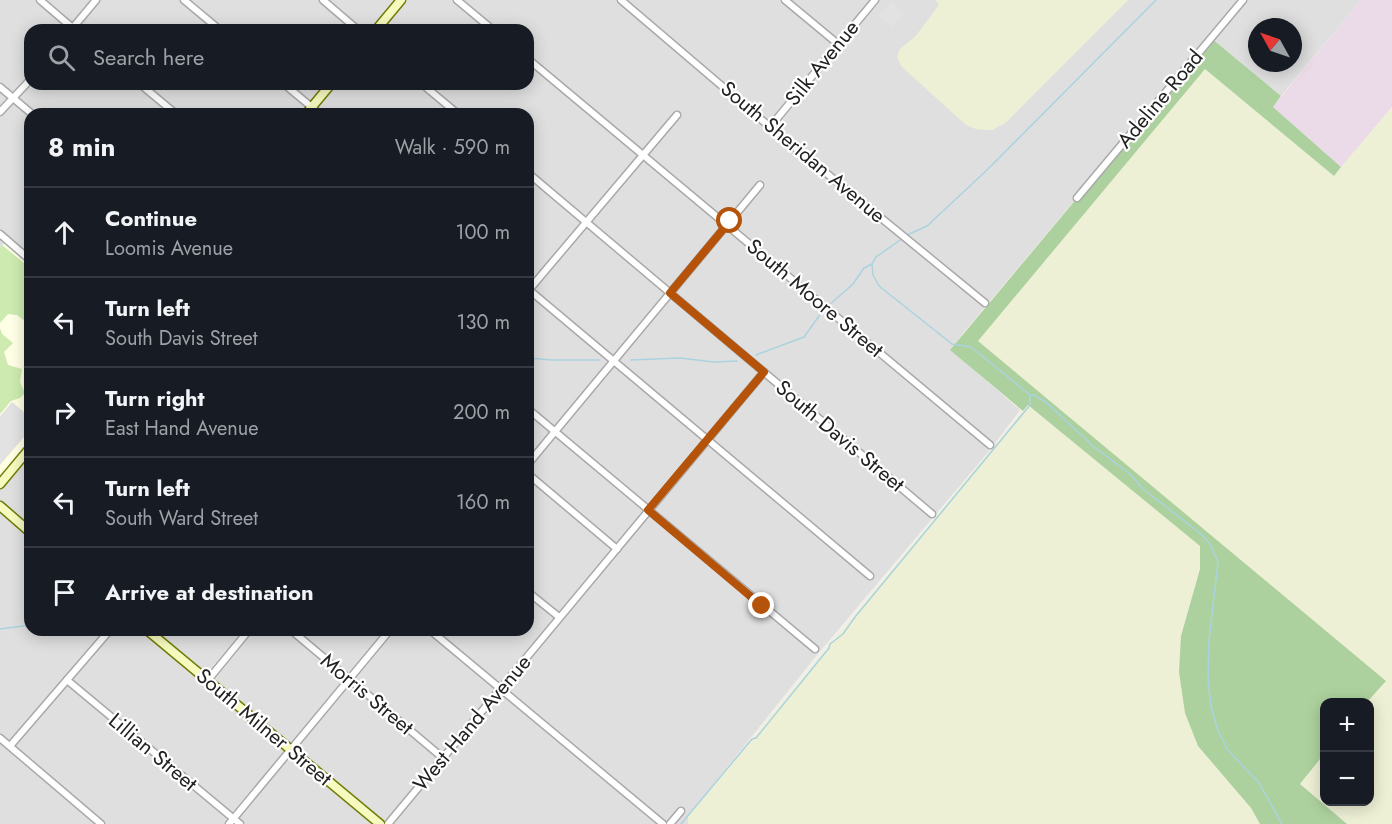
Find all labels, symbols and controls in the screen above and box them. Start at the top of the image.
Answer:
street label: Silk Avenue [778,13,866,112]
north arrow [1248,18,1302,72]
search box [24,24,534,90]
icon: search [45,41,78,74]
text: Search here [93,41,204,73]
street label: Adeline Road [1110,43,1210,155]
street label: South Sheridan Avenue [714,74,892,230]
text: 8 min [48,128,116,166]
text: Walk · 590 m [395,133,510,162]
text: Continue [105,202,197,234]
route start [716,207,742,233]
icon: ahead [48,216,81,249]
text: 100 m [455,218,510,247]
street label: South Moore Street [740,232,890,364]
text: Loomis Avenue [105,234,233,263]
text: Turn left [105,292,190,324]
icon: left [48,306,81,339]
text: 130 m [456,308,510,337]
text: South Davis Street [105,324,258,353]
street label: South Davis Street [769,373,911,499]
text: Turn right [105,382,205,414]
icon: right [48,396,81,429]
text: 200 m [453,398,510,427]
text: East Hand Avenue [105,414,259,443]
text: Turn left [105,472,190,504]
icon: left [48,486,81,519]
text: 160 m [456,488,510,517]
text: South Ward Street [105,504,258,533]
icon: arrive [48,576,81,609]
text: Arrive at destination [105,576,314,608]
route end [748,592,774,618]
street label: Morris Street [314,646,420,742]
street label: West Hand Avenue [406,648,538,798]
street label: South Milner Street [190,661,338,793]
map controls [1320,698,1374,806]
button: + [1320,698,1374,752]
street label: Lillian Street [102,706,204,798]
button: − [1320,752,1374,806]

